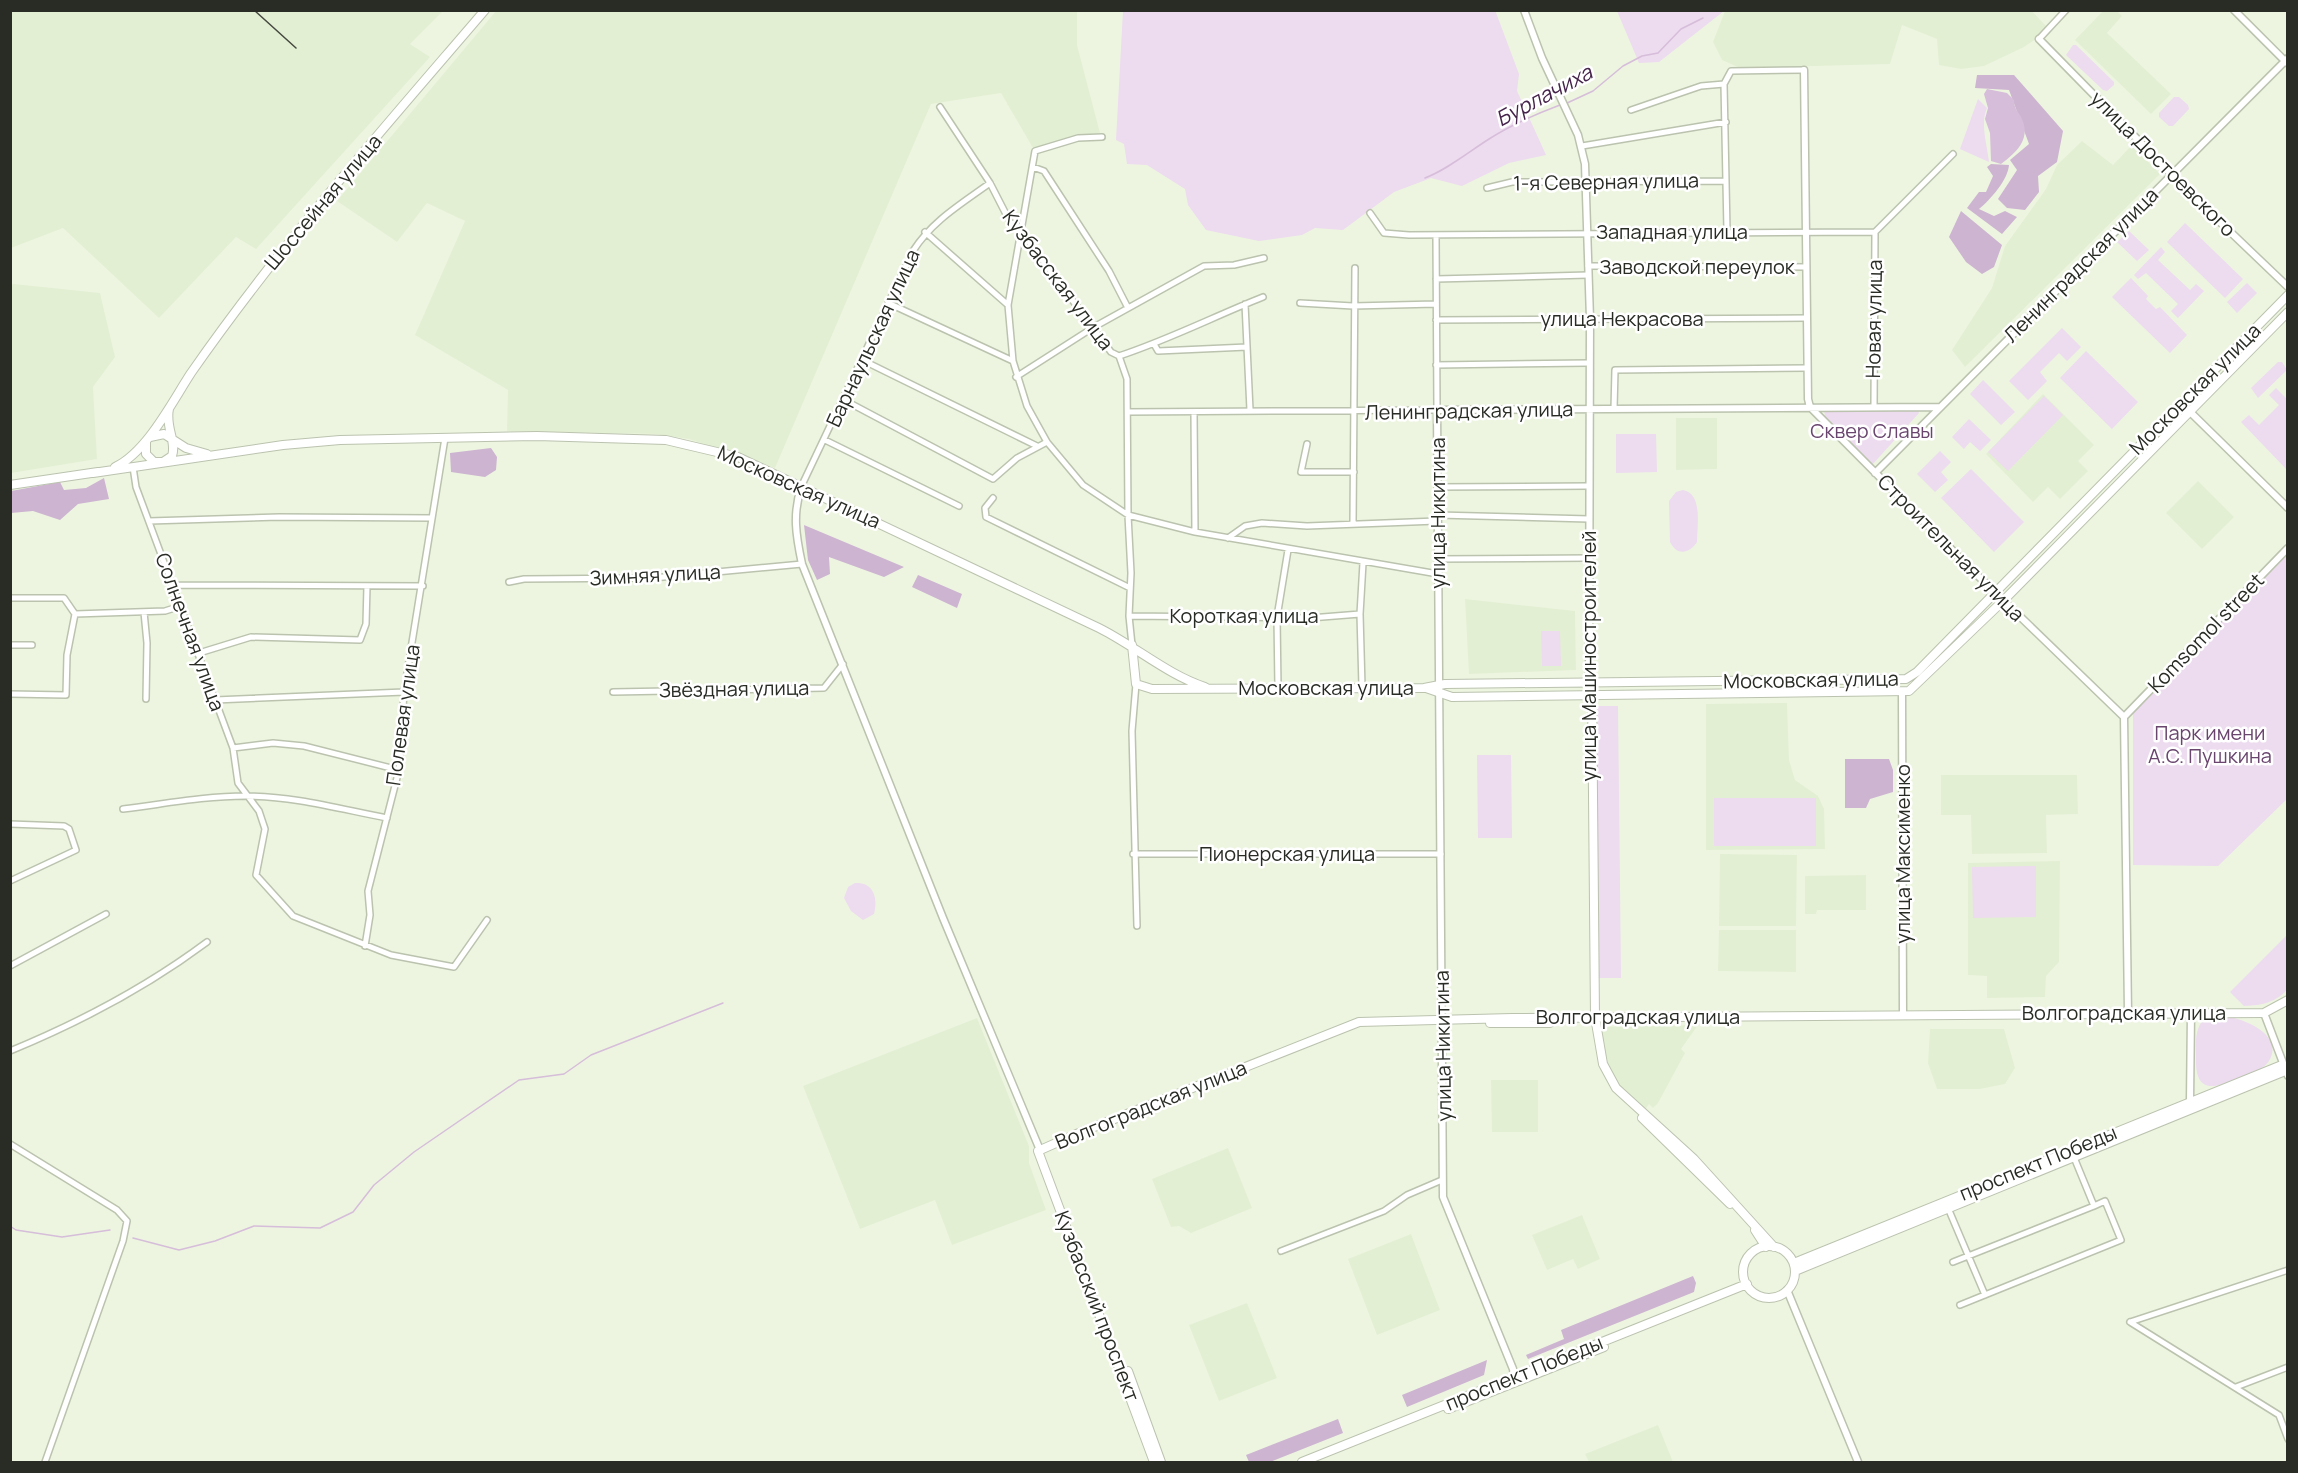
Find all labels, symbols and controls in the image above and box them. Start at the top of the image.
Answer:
water label: Бурлачиха [1490,57,1598,132]
street label: улица Достоевского [2085,85,2242,242]
street label: Шоссейная улица [258,128,387,275]
street label: 1-я Северная улица [1513,166,1699,197]
street label: Ленинградская улица [1997,181,2164,348]
street label: Кузбасская улица [997,204,1120,355]
street label: Западная улица [1596,218,1748,245]
street label: Барнаульская улица [819,244,926,431]
street label: Заводской переулок [1599,253,1796,280]
street label: Новая улица [1859,259,1888,379]
street label: улица Некрасова [1540,305,1704,332]
street label: Московская улица [2123,317,2266,460]
street label: Ленинградская улица [1364,395,1574,426]
park label: Сквер Славы [1810,417,1934,444]
street label: улица Никитина [1424,437,1451,589]
street label: Московская улица [713,438,885,535]
street label: Строительная улица [1872,468,2031,627]
street label: улица Машиностроителей [1575,530,1602,782]
street label: Солнечная улица [149,549,232,715]
street label: Зимняя улица [589,558,721,591]
street label: Komsomol street [2142,567,2270,698]
street label: Короткая улица [1169,602,1319,629]
street label: Полевая улица [379,643,426,787]
street label: Московская улица [1723,664,1899,695]
street label: Звёздная улица [659,674,809,703]
street label: Московская улица [1238,674,1414,701]
park label: Парк имени А.С. Пушкина [2148,719,2272,769]
street label: улица Максименко [1889,764,1916,944]
street label: Пионерская улица [1199,840,1375,867]
street label: улица Никитина [1428,970,1457,1122]
street label: Волгоградская улица [2022,999,2226,1026]
street label: Волгоградская улица [1536,1003,1740,1030]
street label: Волгоградская улица [1051,1054,1251,1155]
street label: проспект Победы [1955,1119,2121,1206]
street label: Кузбасский проспект [1049,1207,1146,1405]
street label: проспект Победы [1441,1329,1607,1416]

